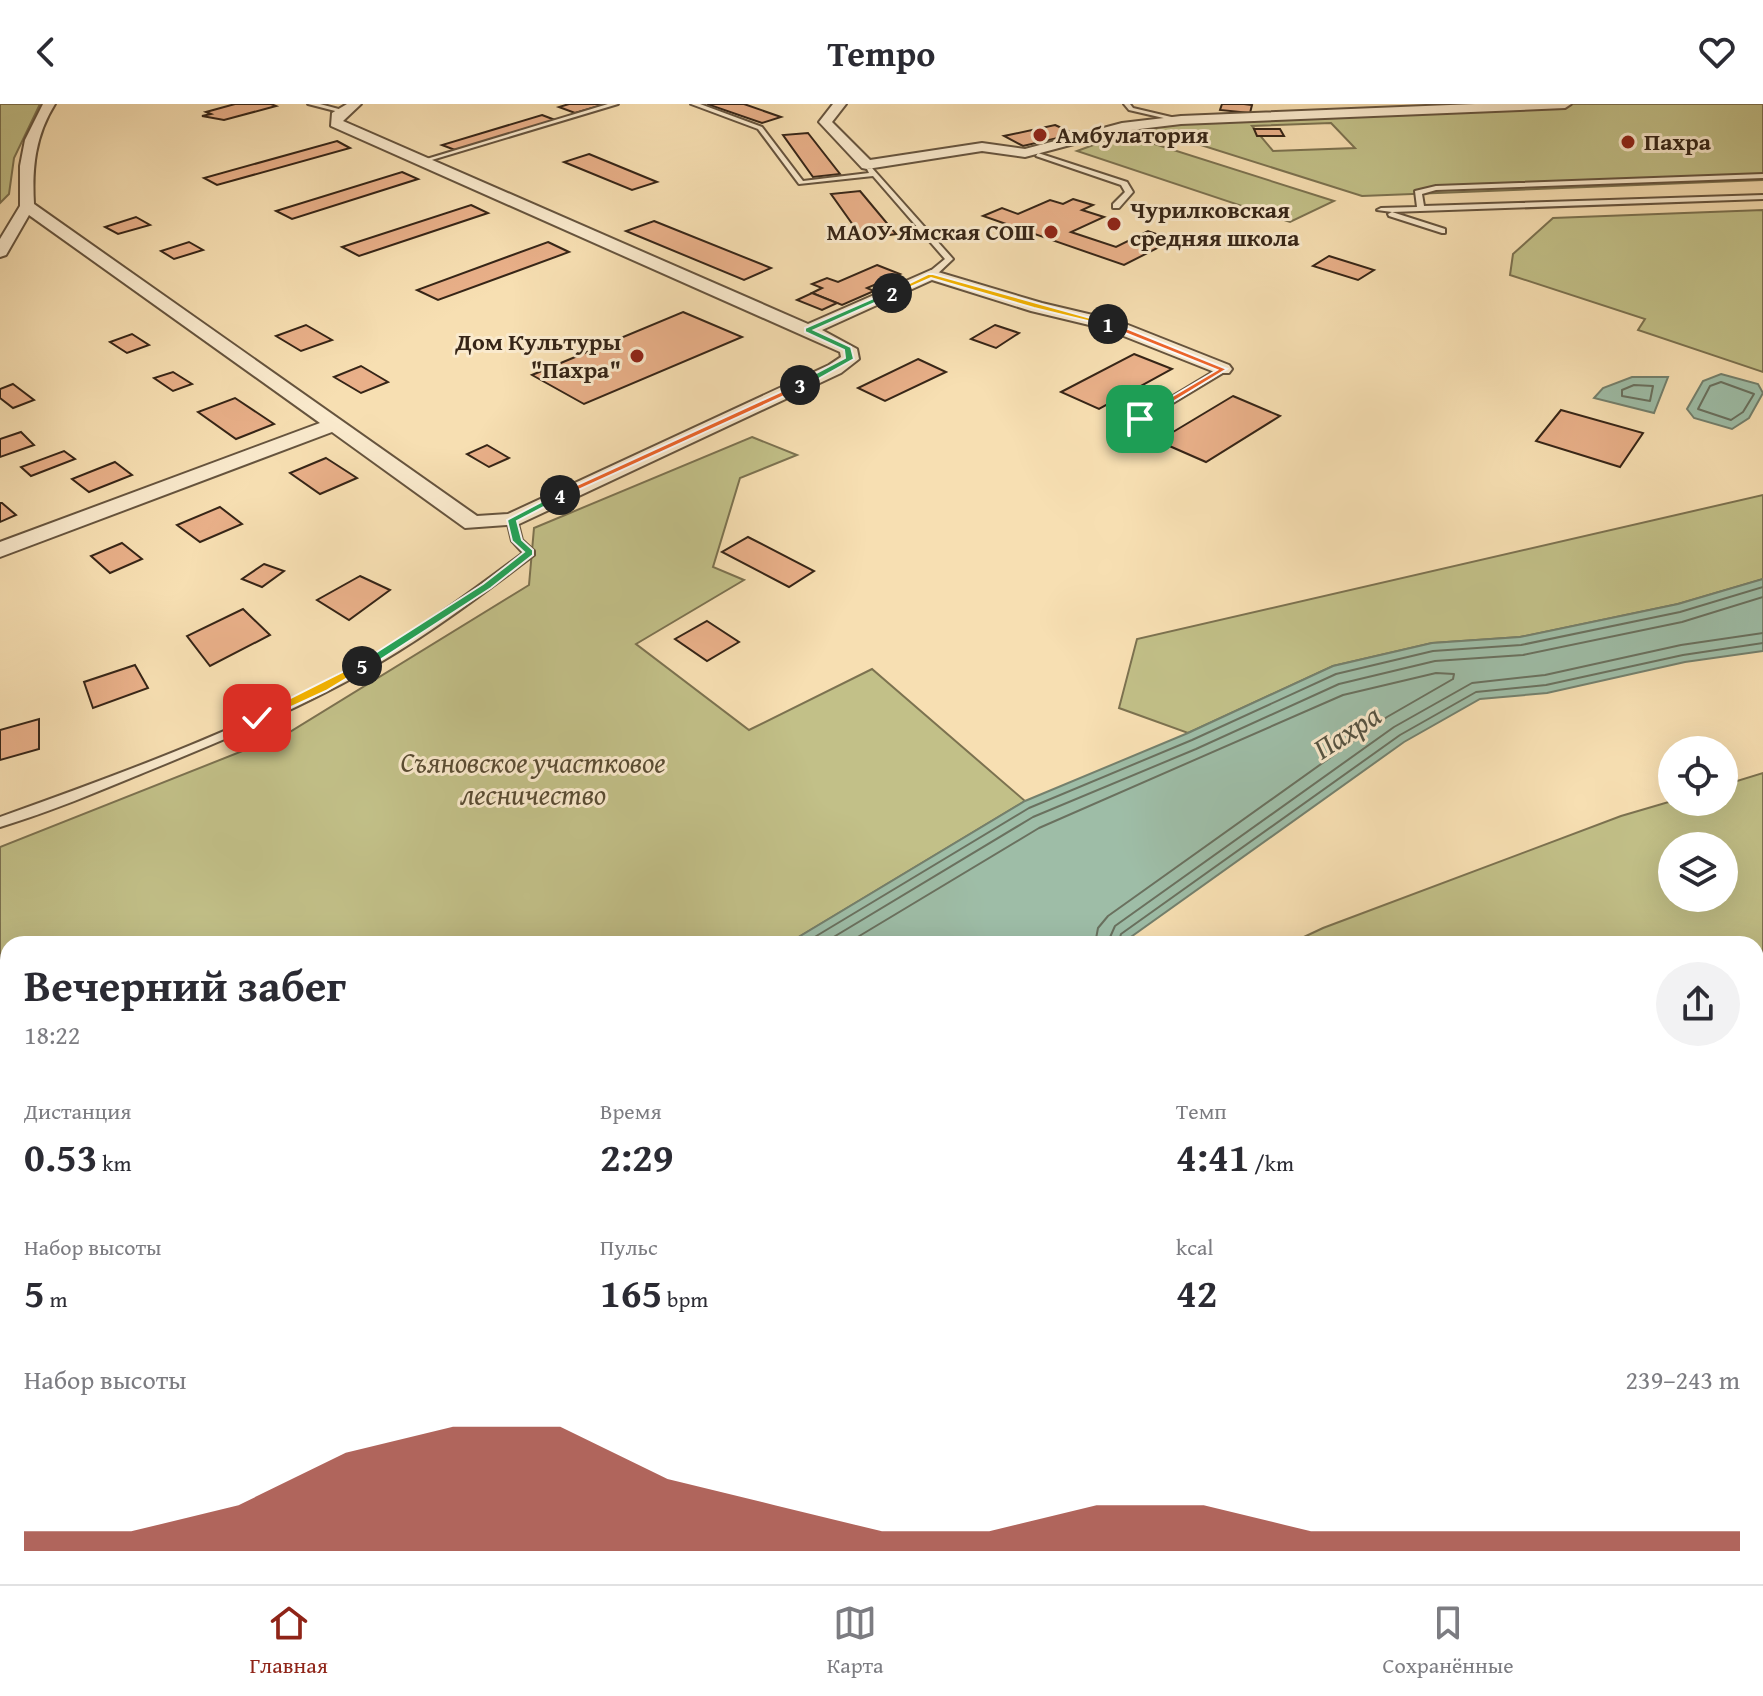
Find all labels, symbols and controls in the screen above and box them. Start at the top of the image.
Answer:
text: Tempo [828,26,936,79]
icon: back [24,30,68,74]
icon: heart [1695,30,1739,74]
place label: Амбулатория [1056,117,1209,152]
place label: Пахра [1644,124,1712,159]
marker: Амбулатория [1031,126,1049,144]
marker: Пахра [1619,133,1637,151]
place label: Чурилковская средняя школа [1130,192,1300,255]
place label: МАОУ Ямская СОШ [826,214,1035,249]
marker: Чурилковская средняя школа [1105,215,1123,233]
marker: МАОУ Ямская СОШ [1042,223,1060,241]
pin: 2 [872,273,912,313]
text: 2 [886,277,898,309]
pin: 1 [1088,304,1128,344]
text: 1 [1102,308,1114,340]
place label: Дом Культуры "Пахра" [454,324,621,387]
marker: Дом Культуры "Пахра" [628,347,646,365]
pin: 3 [780,365,820,405]
text: 3 [794,369,806,401]
pin [1106,385,1174,453]
icon: arrive [1118,397,1162,441]
pin: 4 [540,475,580,515]
text: 4 [554,479,566,511]
pin: 5 [342,646,382,686]
text: 5 [356,650,368,682]
pin [223,684,291,752]
water label: Пахра [1304,693,1389,769]
icon: check [235,696,279,740]
map controls [1658,736,1738,912]
button: locate [1658,736,1738,816]
park label: Съяновское участковое лесничество [400,741,666,814]
button: layers [1658,832,1738,912]
text: Вечерний забег [24,953,346,1017]
button: share [1656,962,1740,1046]
text: 18:22 [24,1015,80,1054]
text: Дистанция [24,1095,132,1127]
text: Время [600,1095,662,1127]
text: Темп [1176,1095,1227,1127]
text: 0.53 [24,1127,97,1186]
text: 2:29 [600,1127,673,1186]
text: 4:41 [1176,1127,1249,1186]
text: km [97,1147,131,1179]
text: /km [1249,1147,1294,1179]
text: Набор высоты [24,1231,161,1263]
text: Пульс [600,1231,658,1263]
text: kcal [1176,1231,1214,1263]
text: 5 [24,1263,45,1322]
text: 165 [600,1263,662,1322]
text: 42 [1176,1263,1217,1322]
text: m [45,1283,68,1315]
text: bpm [662,1283,708,1315]
text: Набор высоты [24,1360,186,1399]
text: 239–243 m [1626,1360,1740,1399]
tab: Главная [249,1601,328,1681]
tab: Карта [827,1601,884,1681]
tab: Сохранённые [1382,1601,1514,1681]

